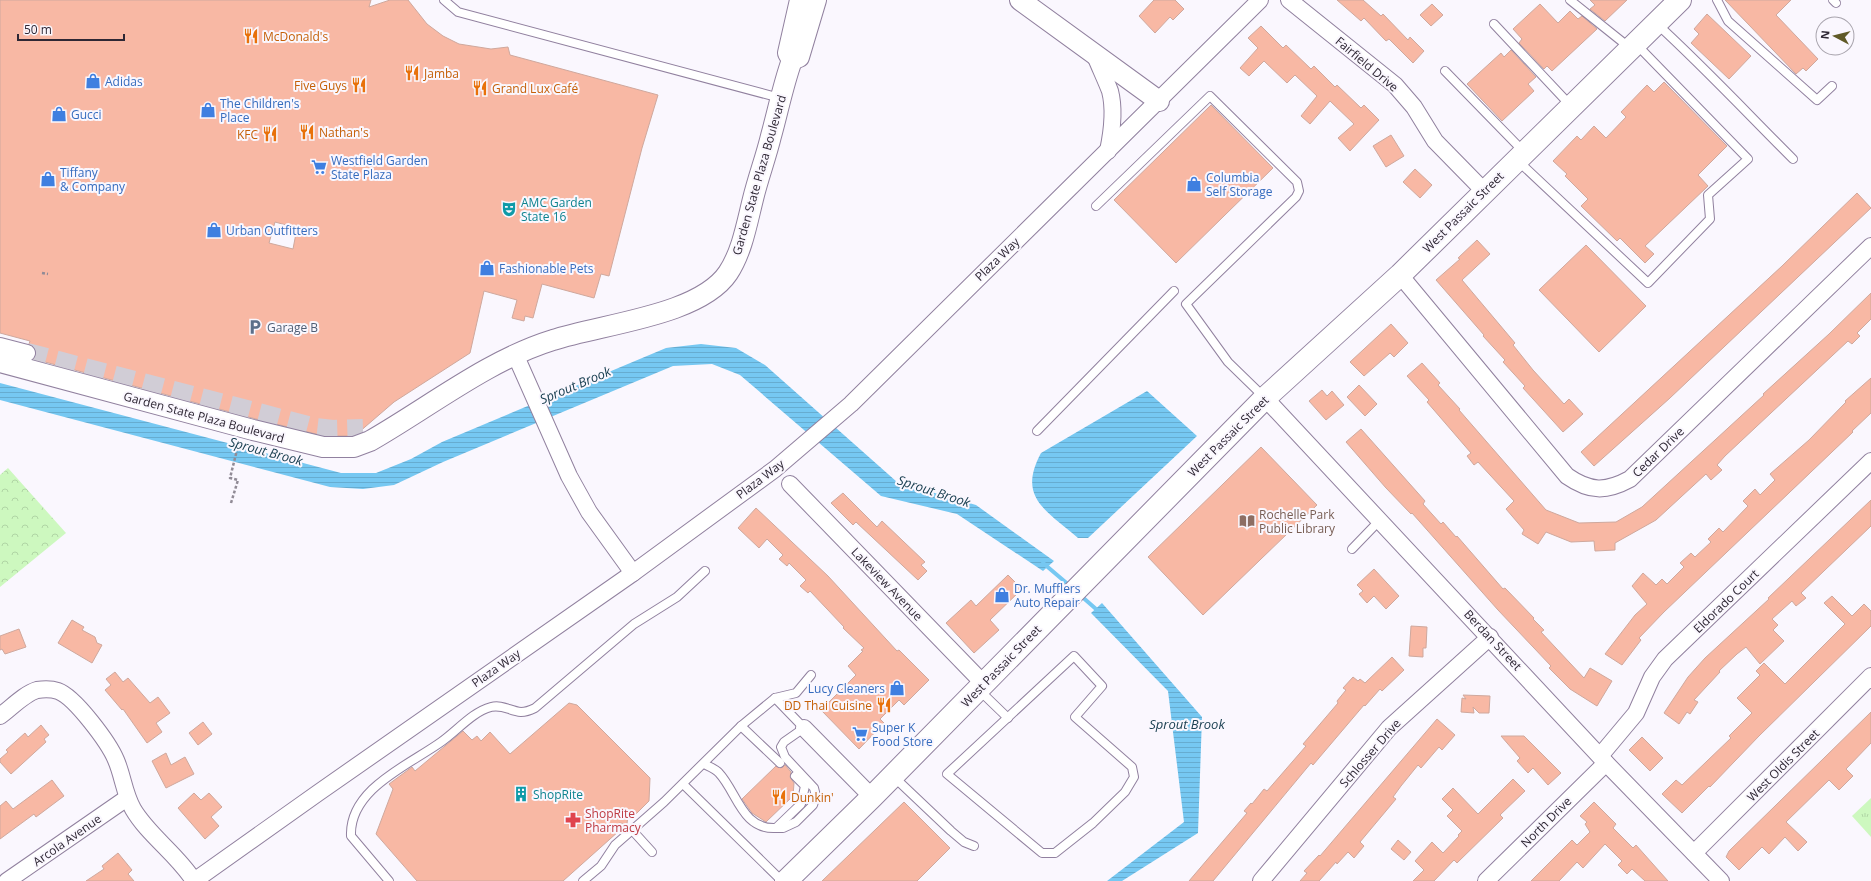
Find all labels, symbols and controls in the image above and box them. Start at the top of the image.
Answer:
scale bar [18,16,124,42]
north arrow [1815,16,1855,56]
text: 50 m [24,21,52,38]
restaurant icon: McDonald's [242,27,260,45]
place label: McDonald's [263,28,328,45]
text: N [1817,29,1833,40]
street label: Fairfield Drive [1332,33,1402,96]
restaurant icon: Jamba [403,64,421,82]
place label: Jamba [423,65,459,82]
shop icon: Adidas [84,72,102,90]
place label: Adidas [105,73,143,90]
restaurant icon: Five Guys [350,76,368,94]
place label: Five Guys [294,77,347,94]
restaurant icon: Grand Lux Café [471,79,489,97]
place label: Grand Lux Café [492,80,578,97]
street label: Garden State Plaza Boulevard [728,93,790,257]
place label: The Children's Place [220,95,300,126]
shop icon: The Children's Place [199,101,217,119]
shop icon: Gucci [50,105,68,123]
place label: Gucci [71,106,102,123]
restaurant icon: Nathan's [298,123,316,141]
place label: Nathan's [319,124,369,141]
restaurant icon: KFC [261,125,279,143]
place label: KFC [237,126,258,143]
place label: Westfield Garden State Plaza [331,152,428,183]
supermarket icon: Westfield Garden State Plaza [310,158,328,176]
place label: Tiffany & Company [60,164,126,195]
street label: West Passaic Street [1419,168,1507,256]
place label: Columbia Self Storage [1206,169,1273,200]
shop icon: Tiffany & Company [39,170,57,188]
shop icon: Columbia Self Storage [1185,175,1203,193]
place label: AMC Garden State 16 [521,194,592,225]
theatre icon: AMC Garden State 16 [500,200,518,218]
shop icon: Urban Outfitters [205,221,223,239]
place label: Urban Outfitters [226,222,318,239]
street label: Plaza Way [971,233,1024,285]
shop icon: Fashionable Pets [478,259,496,277]
place label: Fashionable Pets [499,260,594,277]
parking icon: Garage B [246,318,264,336]
place label: Garage B [267,319,318,336]
water label: Sprout Brook [537,362,614,408]
street label: Garden State Plaza Boulevard [122,387,286,447]
street label: West Passaic Street [1184,392,1272,480]
street label: Cedar Drive [1628,423,1688,481]
water label: Sprout Brook [227,433,305,470]
street label: Plaza Way [732,455,788,503]
water label: Sprout Brook [895,471,973,511]
place label: Rochelle Park Public Library [1259,506,1336,537]
library icon: Rochelle Park Public Library [1238,512,1256,530]
street label: Lakeview Avenue [848,544,927,625]
street label: Eldorado Court [1690,565,1762,637]
place label: Dr. Mufflers Auto Repair [1014,580,1081,611]
shop icon: Dr. Mufflers Auto Repair [993,586,1011,604]
street label: Berdan Street [1460,606,1526,674]
street label: West Passaic Street [957,621,1045,711]
street label: Plaza Way [468,644,525,691]
shop icon: Lucy Cleaners [888,679,906,697]
place label: Lucy Cleaners [808,680,885,697]
restaurant icon: DD Thai Cuisine [875,696,893,714]
place label: DD Thai Cuisine [784,697,872,714]
water label: Sprout Brook [1149,715,1225,733]
street label: Schlosser Drive [1336,715,1405,791]
place label: Super K Food Store [872,719,933,750]
supermarket icon: Super K Food Store [851,725,869,743]
street label: West Oldis Street [1743,725,1823,805]
building icon: ShopRite [512,785,530,803]
place label: ShopRite [533,786,583,803]
restaurant icon: Dunkin' [770,788,788,806]
place label: Dunkin' [791,789,834,806]
street label: North Drive [1517,793,1575,851]
place label: ShopRite Pharmacy [585,805,642,836]
street label: Arcola Avenue [29,810,105,870]
pharmacy icon: ShopRite Pharmacy [564,811,582,829]

